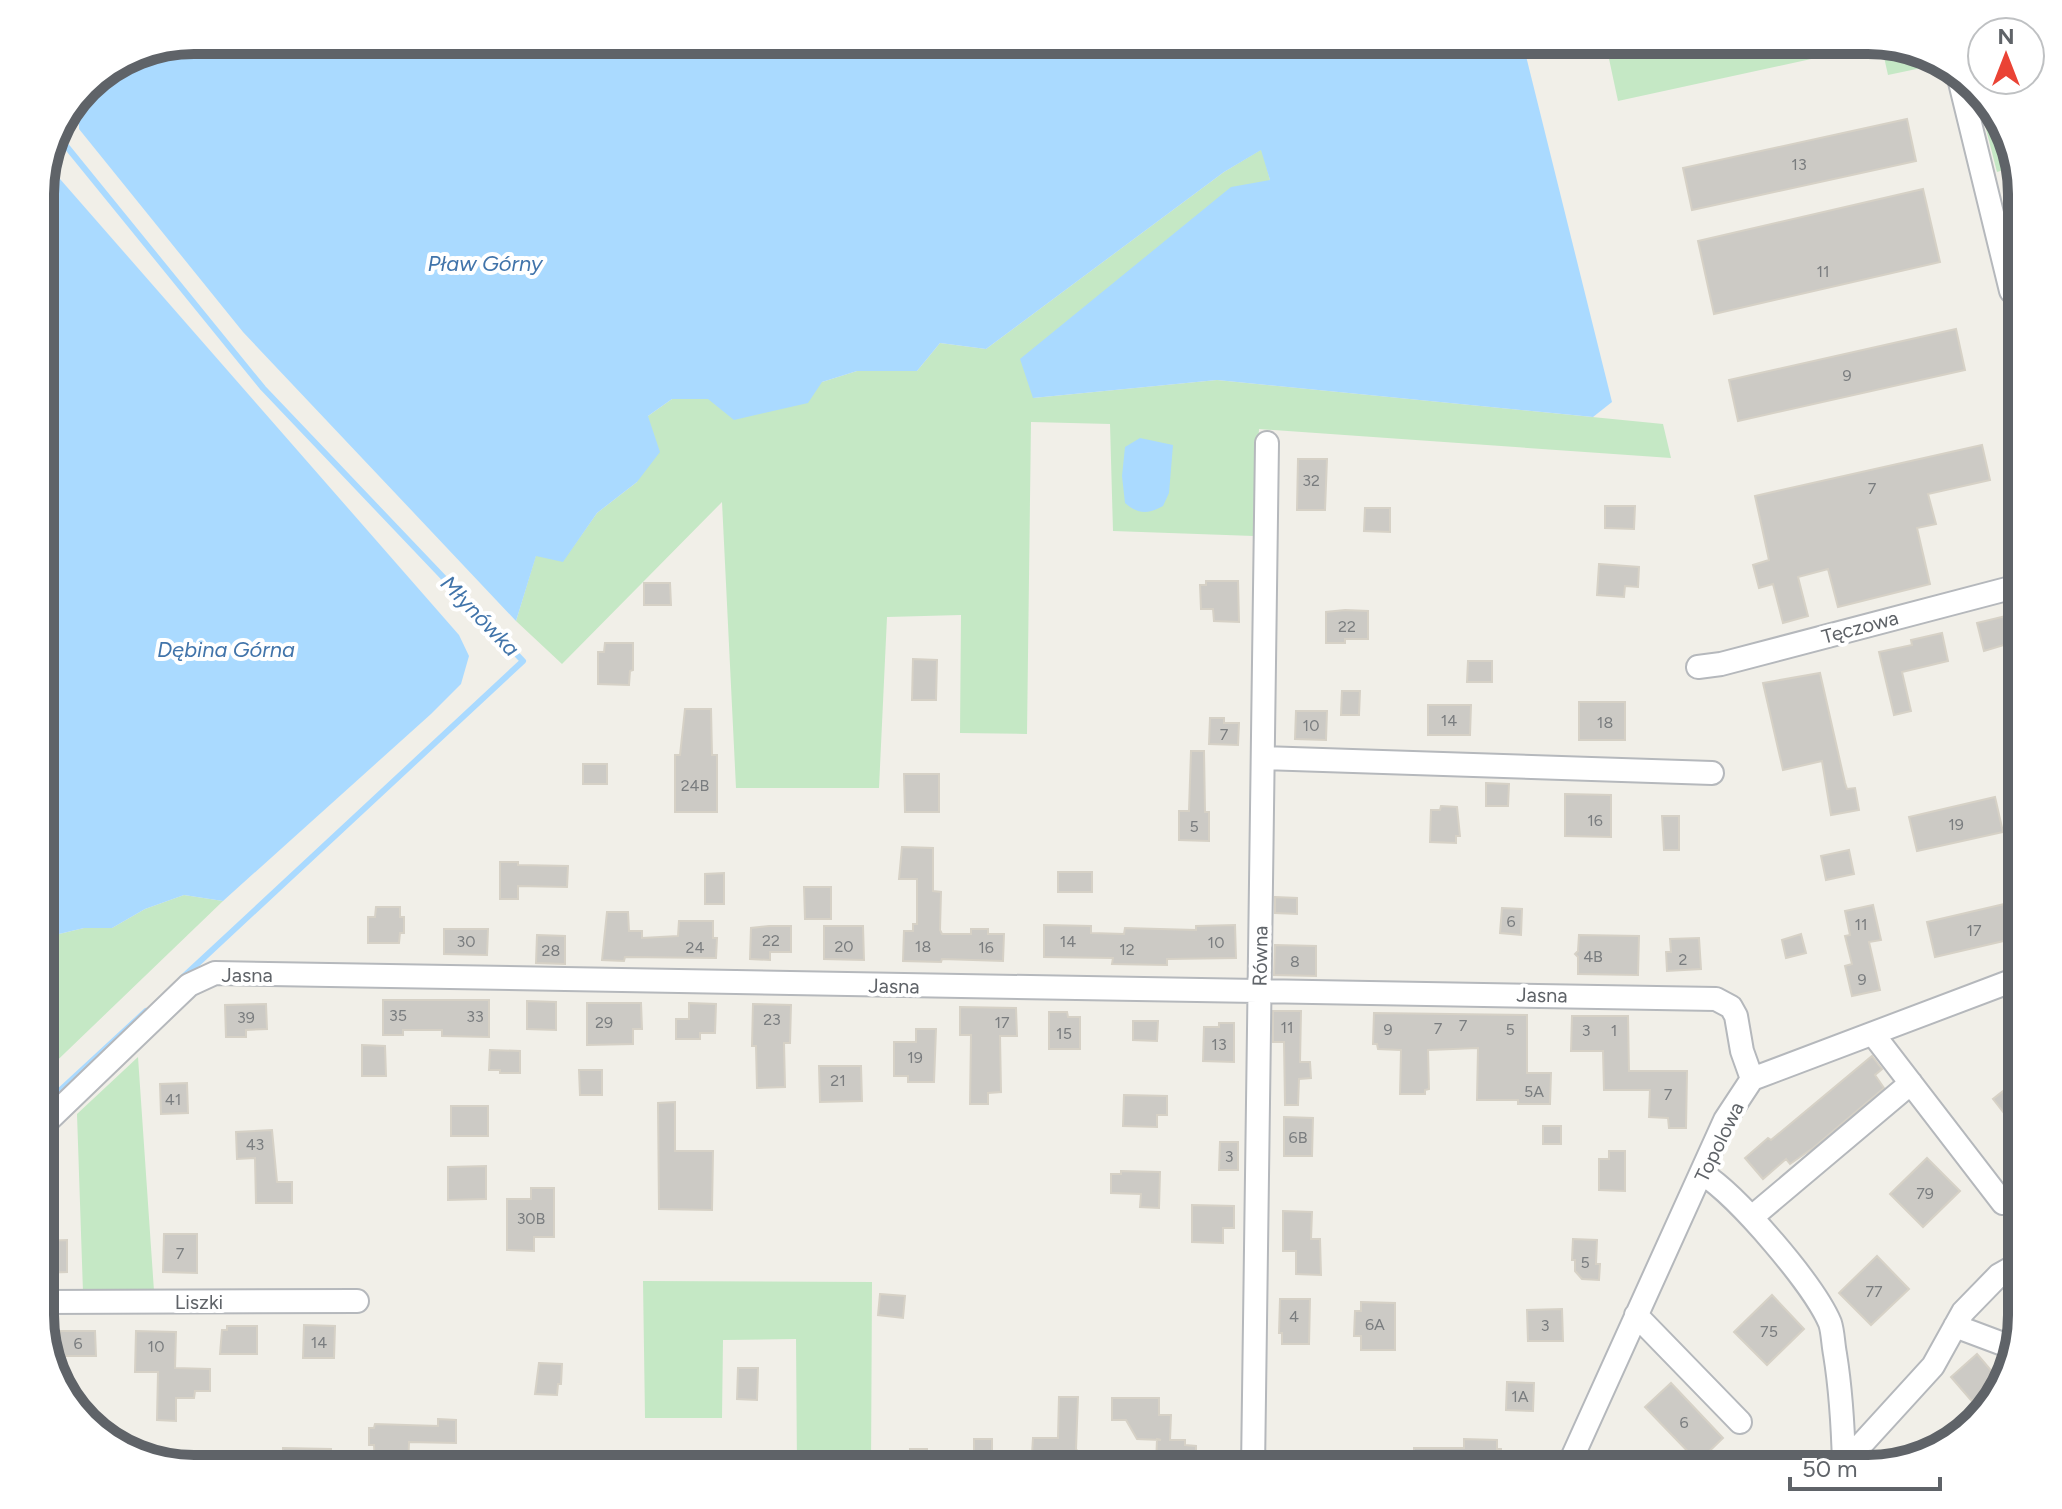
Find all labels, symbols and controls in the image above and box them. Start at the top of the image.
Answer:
north arrow [1966,16,2046,96]
text: N [1997,23,2015,50]
house number: 13 [1791,155,1807,174]
water label: Pław Górny [427,250,544,277]
house number: 11 [1816,262,1830,281]
house number: 9 [1842,366,1852,385]
house number: 32 [1302,471,1320,490]
house number: 7 [1868,479,1877,498]
water label: Młynówka [435,570,525,662]
street label: Tęczowa [1819,605,1901,649]
house number: 22 [1338,617,1356,636]
water label: Dębina Górna [157,636,295,663]
house number: 14 [1441,711,1457,730]
house number: 18 [1597,713,1613,732]
house number: 10 [1303,716,1319,735]
house number: 7 [1220,725,1229,744]
house number: 24B [681,776,710,795]
house number: 16 [1587,811,1603,830]
house number: 19 [1948,815,1964,834]
house number: 5 [1189,817,1199,836]
house number: 6 [1506,912,1516,931]
house number: 11 [1854,915,1868,934]
house number: 17 [1966,921,1982,940]
street label: Równa [1247,925,1273,987]
house number: 22 [762,931,780,950]
house number: 30 [457,932,475,951]
house number: 14 [1060,932,1076,951]
house number: 10 [1208,933,1224,952]
house number: 20 [834,937,854,956]
house number: 18 [915,937,931,956]
house number: 24 [686,938,704,957]
house number: 16 [978,938,994,957]
house number: 12 [1119,940,1135,959]
house number: 28 [542,941,560,960]
house number: 4B [1583,947,1603,966]
house number: 2 [1679,950,1687,969]
house number: 8 [1290,952,1300,971]
street label: Jasna [221,963,273,987]
house number: 9 [1857,970,1867,989]
street label: Jasna [868,974,920,998]
street label: Jasna [1516,983,1568,1007]
house number: 35 [389,1006,407,1025]
house number: 33 [466,1007,484,1026]
house number: 39 [237,1008,255,1027]
house number: 23 [763,1010,781,1029]
house number: 29 [595,1013,613,1032]
house number: 17 [994,1013,1010,1032]
house number: 7 [1459,1016,1468,1035]
house number: 11 [1280,1018,1294,1037]
house number: 7 [1434,1019,1443,1038]
house number: 9 [1383,1020,1393,1039]
house number: 5 [1505,1020,1515,1039]
house number: 3 [1582,1021,1590,1040]
house number: 1 [1611,1021,1617,1040]
house number: 15 [1056,1024,1072,1043]
house number: 13 [1211,1035,1227,1054]
house number: 19 [907,1048,923,1067]
house number: 21 [830,1071,846,1090]
house number: 5A [1524,1082,1544,1101]
house number: 7 [1664,1085,1673,1104]
house number: 41 [165,1090,181,1109]
street label: Topolowa [1689,1098,1749,1186]
house number: 6B [1289,1128,1308,1147]
house number: 43 [246,1135,264,1154]
house number: 3 [1225,1147,1233,1166]
house number: 79 [1916,1184,1934,1203]
house number: 30B [517,1209,546,1228]
house number: 7 [176,1244,185,1263]
house number: 5 [1580,1253,1590,1272]
house number: 77 [1865,1282,1883,1301]
street label: Liszki [175,1290,223,1314]
house number: 4 [1289,1307,1299,1326]
house number: 6A [1365,1315,1385,1334]
house number: 3 [1541,1316,1549,1335]
house number: 75 [1760,1322,1778,1341]
house number: 14 [311,1333,327,1352]
house number: 6 [73,1334,83,1353]
house number: 10 [148,1337,164,1356]
house number: 1A [1511,1387,1529,1406]
house number: 6 [1679,1413,1689,1432]
scale bar [1790,1441,1940,1491]
text: 50 m [1802,1454,1858,1483]

